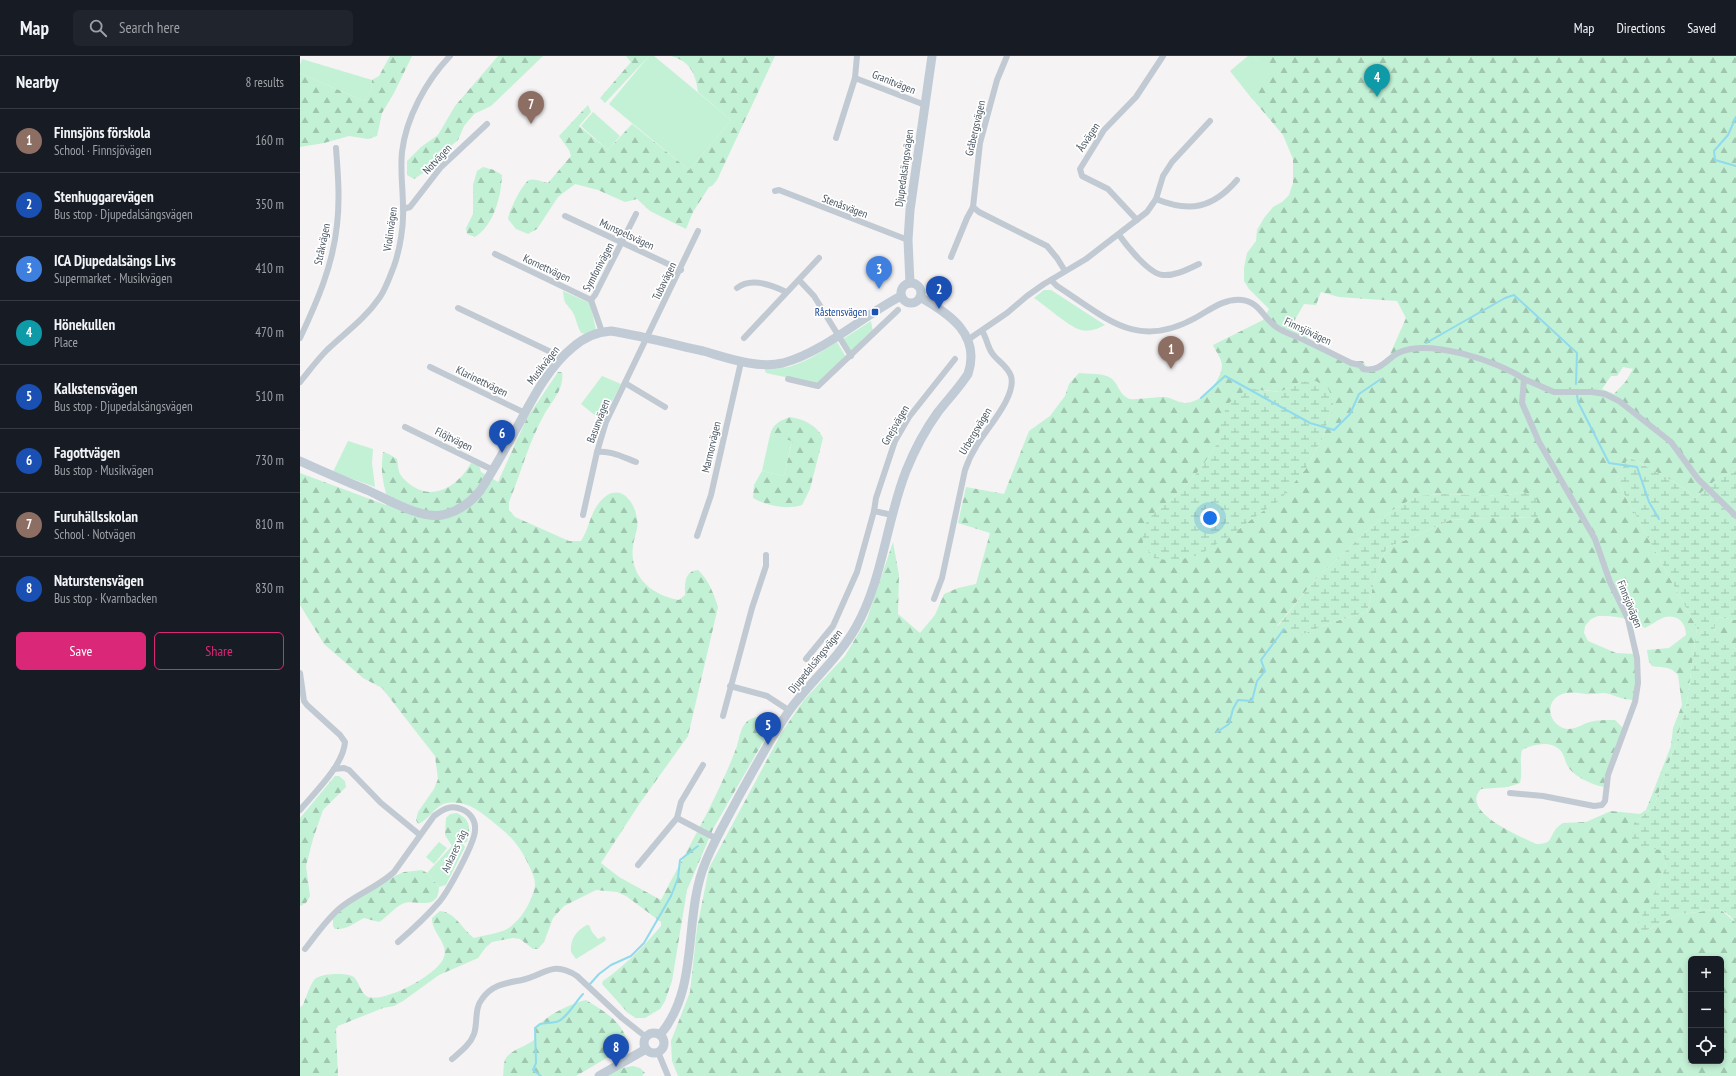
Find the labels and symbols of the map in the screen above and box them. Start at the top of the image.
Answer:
pin: 4 [1364,64,1390,97]
street label: Granitvägen [870,67,918,97]
pin: 7 [518,91,544,124]
street label: Gråbergsvägen [962,99,988,157]
street label: Åsvägen [1073,120,1103,154]
street label: Djupedalsängsvägen [892,128,916,208]
street label: Notvägen [419,141,455,177]
street label: Stenåsvägen [820,191,870,221]
street label: Violinvägen [380,206,400,253]
street label: Munspelsvägen [597,215,657,253]
street label: Stråkvägen [311,222,333,266]
street label: Symfonivägen [579,240,617,294]
street label: Kornettvägen [521,251,573,285]
pin: 3 [866,256,892,289]
street label: Tubavägen [649,259,679,302]
pin: 2 [926,276,952,309]
place label: Råstensvägen [815,305,867,319]
marker: Råstensvägen [870,307,880,317]
street label: Finnsjövägen [1282,314,1334,348]
pin: 1 [1158,336,1184,369]
street label: Musikvägen [524,343,562,387]
street label: Klarinettvägen [454,362,510,400]
street label: Basunvägen [583,397,613,445]
street label: Gnejsvägen [878,402,912,447]
street label: Urbergsvägen [956,405,995,457]
pin: 6 [489,420,515,453]
street label: Marmorvägen [698,420,724,474]
street label: Flöjtvägen [433,424,475,454]
your location [1200,508,1220,528]
street label: Finnsjövägen [1614,578,1646,630]
street label: Djupedalsängsvägen [785,626,845,696]
pin: 5 [755,712,781,745]
street label: Ankares väg [438,827,470,875]
pin: 8 [603,1034,629,1067]

